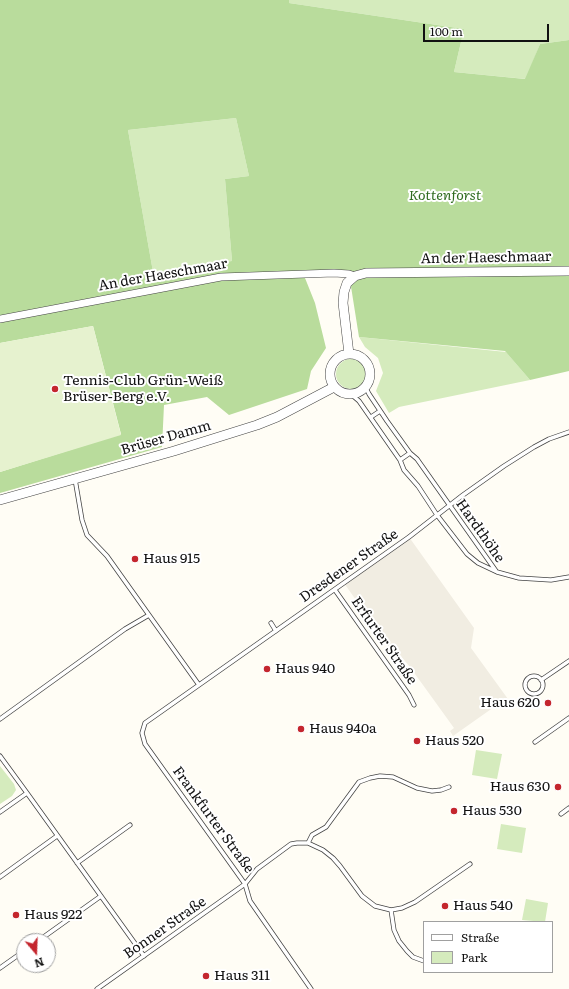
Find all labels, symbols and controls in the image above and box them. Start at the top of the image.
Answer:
scale bar [425,16,551,42]
text: 100 m [430,22,463,40]
park label: Kottenforst [409,188,481,204]
street label: An der Haeschmaar [420,248,552,268]
street label: An der Haeschmaar [97,255,229,295]
place label: Tennis-Club Grün-Weiß Brüser-Berg e.V. [63,373,223,406]
marker: Tennis-Club Grün-Weiß Brüser-Berg e.V. [50,384,60,394]
street label: Brüser Damm [119,417,213,459]
street label: Hardthöhe [452,496,508,566]
street label: Dresdener Straße [297,526,401,606]
place label: Haus 915 [143,551,200,567]
marker: Haus 915 [130,554,140,564]
street label: Erfurter Straße [348,594,420,688]
place label: Haus 940 [275,661,335,677]
marker: Haus 940 [262,664,272,674]
place label: Haus 620 [480,695,540,711]
marker: Haus 620 [543,698,553,708]
place label: Haus 940a [309,721,377,737]
marker: Haus 940a [296,724,306,734]
place label: Haus 520 [425,733,484,749]
marker: Haus 520 [412,736,422,746]
street label: Frankfurter Straße [169,763,257,877]
place label: Haus 630 [490,779,550,795]
marker: Haus 630 [553,782,563,792]
place label: Haus 530 [462,803,522,819]
marker: Haus 530 [449,806,459,816]
street label: Bonner Straße [121,893,209,963]
place label: Haus 540 [453,898,513,914]
marker: Haus 540 [440,901,450,911]
place label: Haus 922 [24,907,82,923]
marker: Haus 922 [11,910,21,920]
legend [423,921,553,973]
text: Straße [461,928,499,946]
north arrow [16,933,56,973]
text: Park [461,948,487,966]
text: N [33,954,47,972]
place label: Haus 311 [214,968,270,984]
marker: Haus 311 [201,971,211,981]

